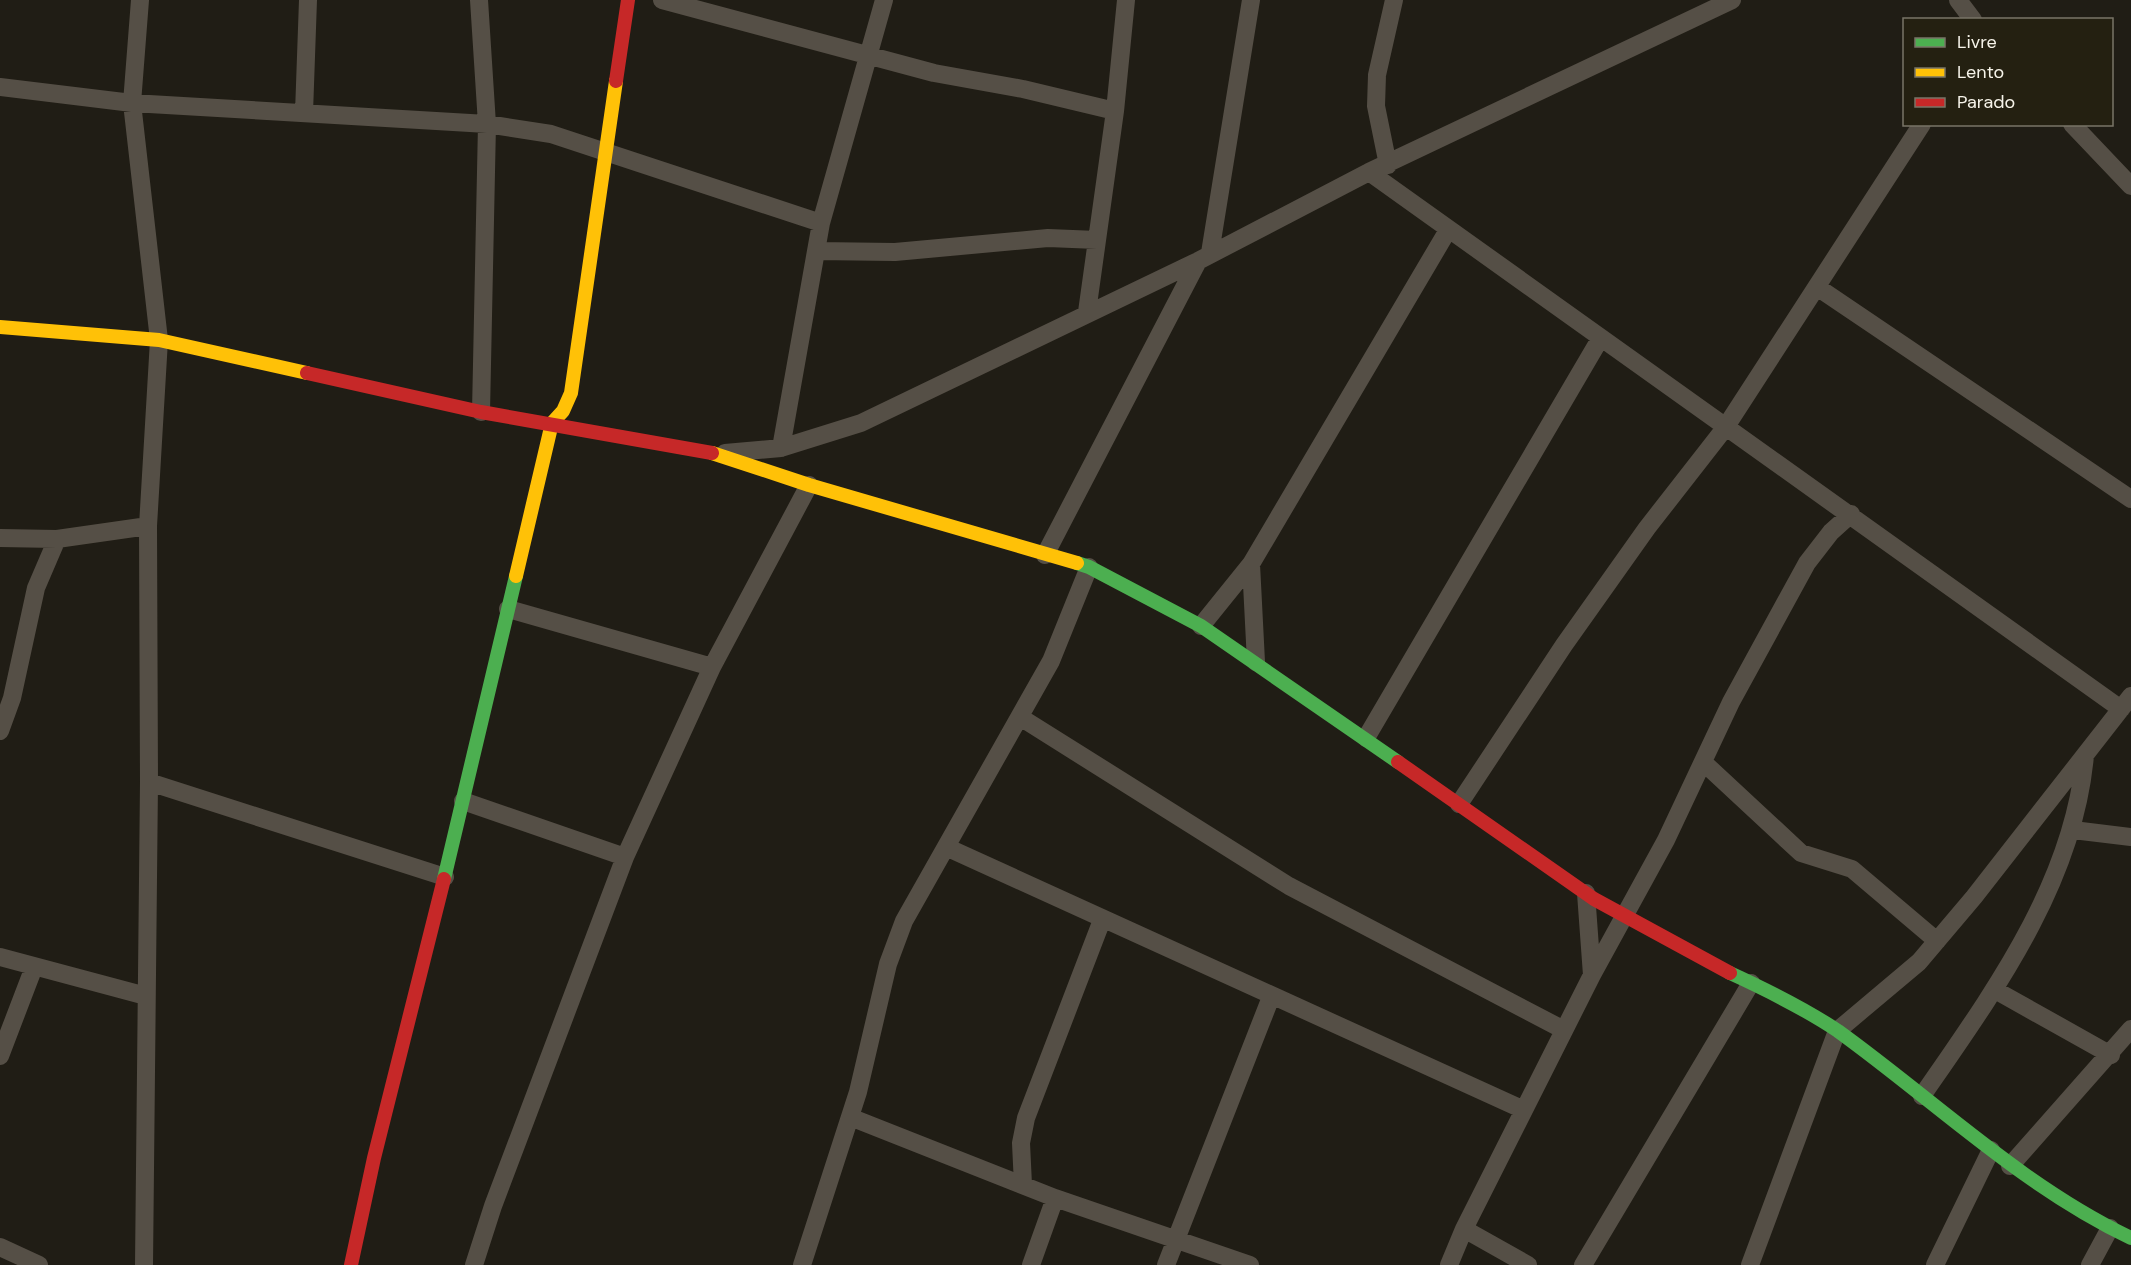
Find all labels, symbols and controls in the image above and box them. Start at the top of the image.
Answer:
legend [1903,18,2113,126]
text: Livre [1957,30,1997,54]
text: Lento [1957,60,2004,84]
text: Parado [1957,90,2015,114]

